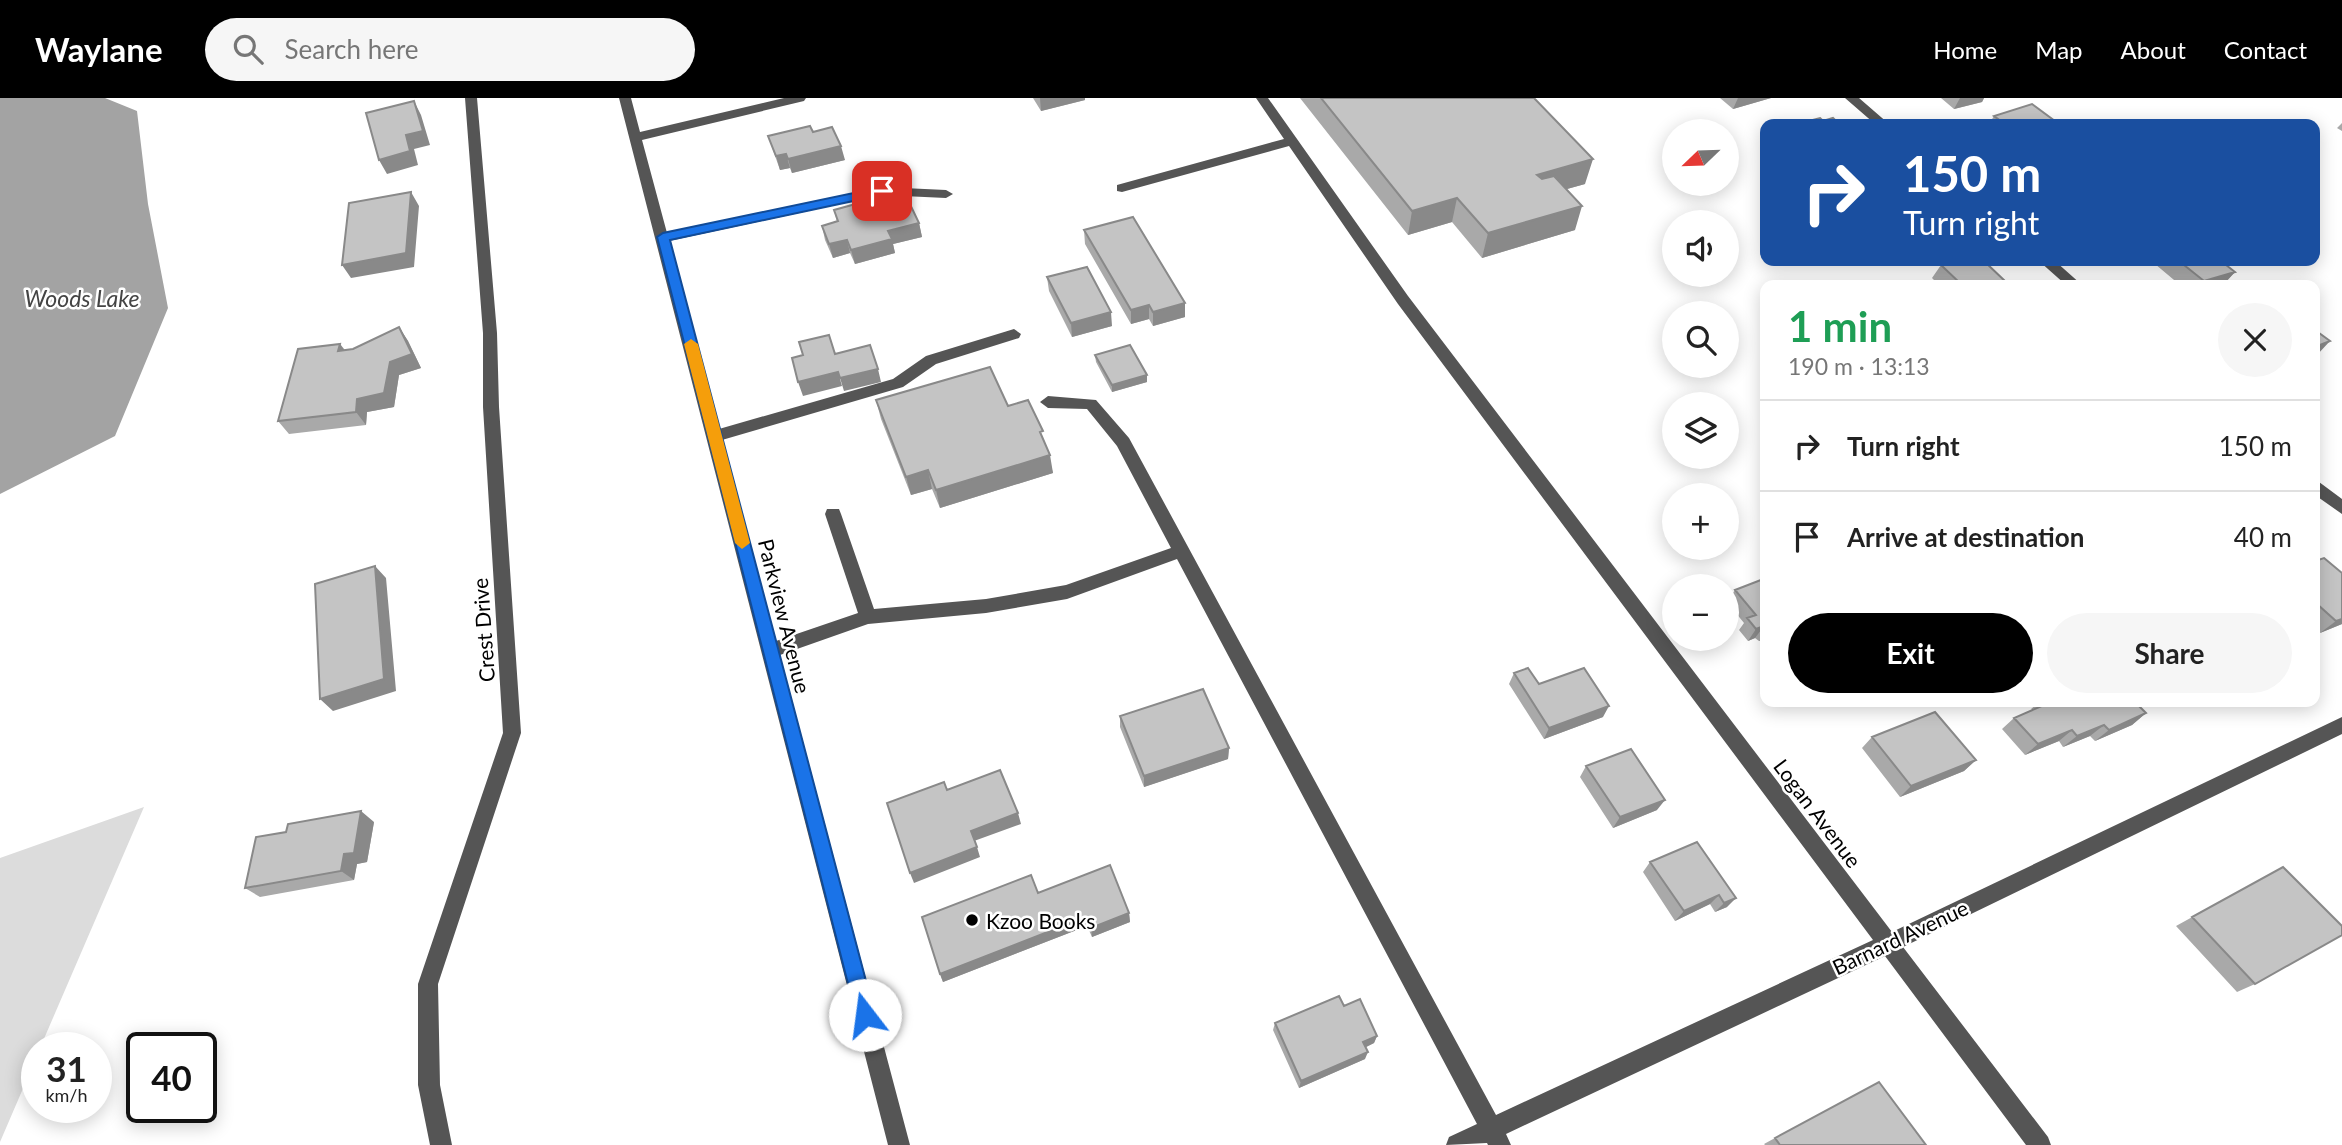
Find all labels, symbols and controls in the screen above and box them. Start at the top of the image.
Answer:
search box [205,18,695,81]
text: Waylane [35,29,163,69]
icon: search [229,30,267,68]
text: Search here [285,33,419,65]
text: Home [1933,35,1997,64]
text: Map [2035,35,2083,64]
text: About [2121,35,2186,64]
text: Contact [2224,35,2307,64]
north arrow [1662,119,1740,196]
map controls [1662,119,1739,651]
text: 150 m [1903,144,2041,202]
icon: right [1788,147,1879,238]
pin [852,161,912,221]
icon: arrive [863,172,901,210]
text: Turn right [1903,203,2039,242]
button: sound [1662,210,1739,287]
water label: Woods Lake [25,284,139,312]
button: search [1662,301,1739,378]
text: 1 min [1788,301,1892,351]
button: close [2218,303,2292,377]
text: 190 m · 13:13 [1788,352,1930,380]
button: layers [1662,392,1739,469]
icon: right [1788,427,1826,465]
text: Turn right [1847,430,1960,462]
text: 150 m [2219,430,2292,462]
button: + [1662,483,1739,560]
icon: arrive [1788,518,1826,556]
text: Arrive at destination [1847,521,2084,553]
text: 40 m [2234,521,2292,553]
street label: Parkview Avenue [754,536,816,696]
button: − [1662,574,1739,651]
street label: Crest Drive [467,577,499,683]
button: Exit [1788,613,2033,693]
button: Share [2047,613,2292,693]
street label: Logan Avenue [1769,754,1867,872]
street label: Barnard Avenue [1828,895,1972,979]
place label: Kzoo Books [986,908,1095,933]
marker: Kzoo Books [964,912,980,928]
position arrow [828,978,902,1052]
speed limit sign: 40 [126,1032,217,1123]
text: 31 [46,1047,87,1089]
text: km/h [45,1084,88,1106]

